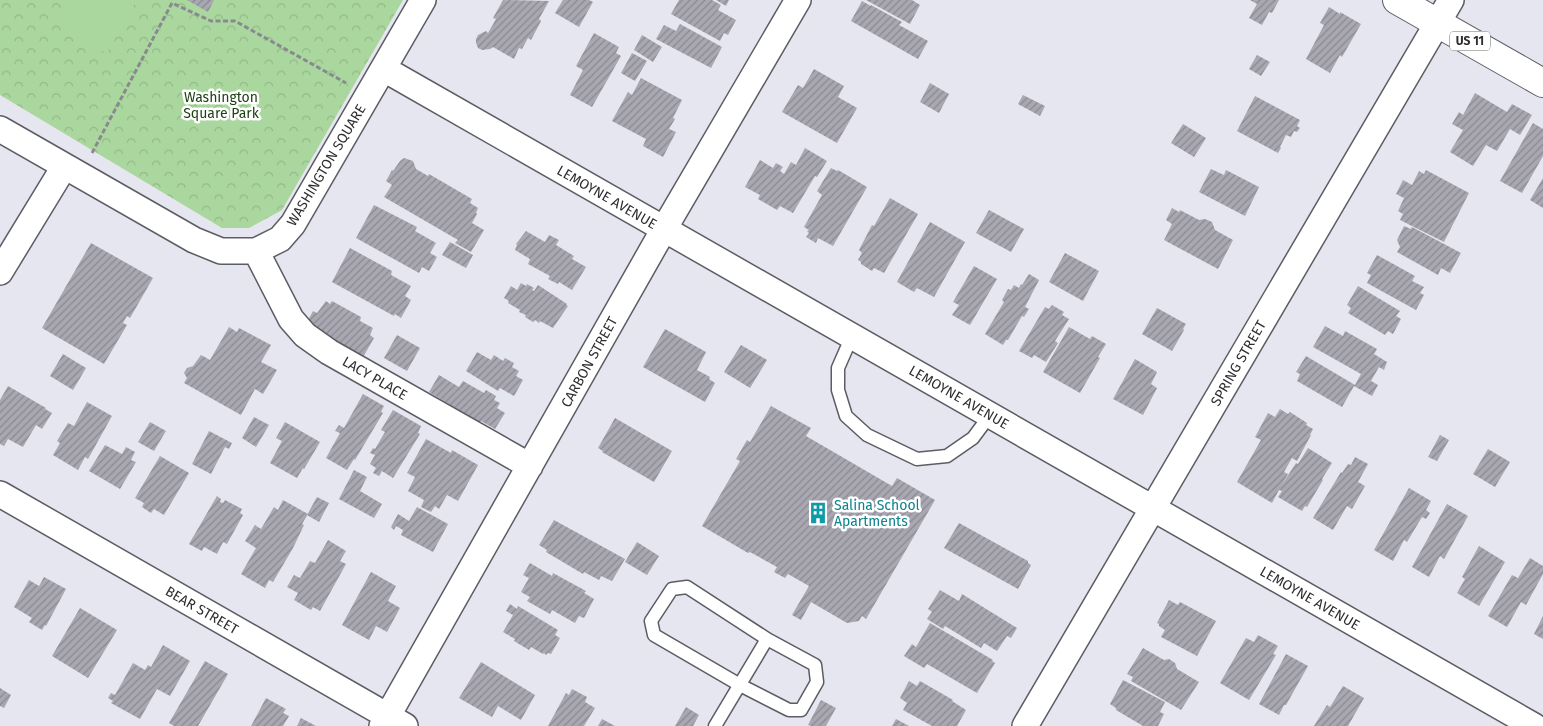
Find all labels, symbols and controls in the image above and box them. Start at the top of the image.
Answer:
road number: US 11 [1450,31,1490,50]
park label: Washington Square Park [183,89,260,122]
street label: WASHINGTON SQUARE [283,101,370,229]
street label: LEMOYNE AVENUE [554,162,660,233]
street label: CARBON STREET [558,313,622,411]
street label: SPRING STREET [1207,317,1270,409]
street label: LACY PLACE [339,353,410,404]
street label: LEMOYNE AVENUE [906,362,1012,433]
place label: Salina School Apartments [834,497,920,530]
building icon: Salina School Apartments [805,500,831,526]
street label: LEMOYNE AVENUE [1257,563,1363,634]
street label: BEAR STREET [162,583,242,639]

